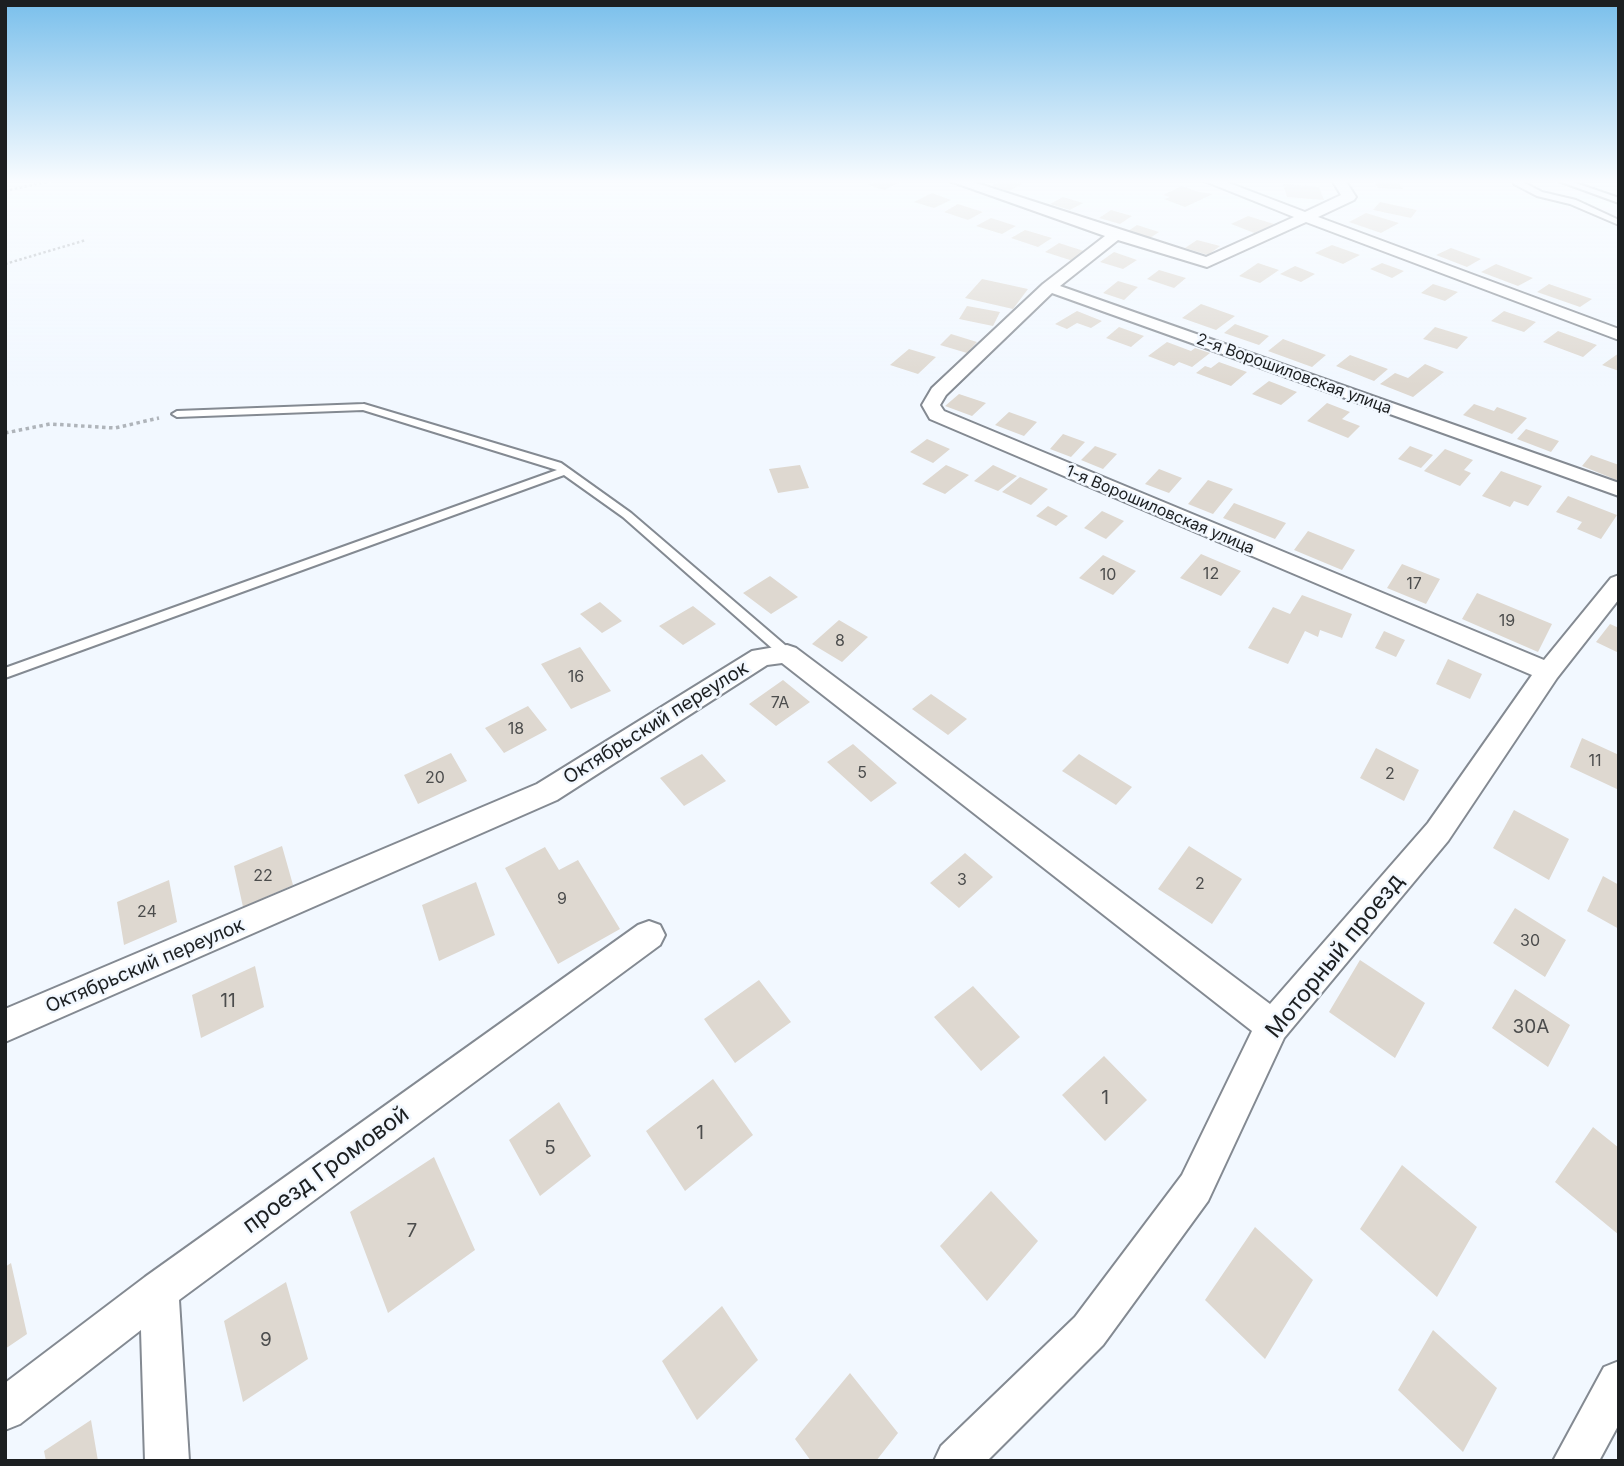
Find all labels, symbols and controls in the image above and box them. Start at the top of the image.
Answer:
street label: 2-я Ворошиловская улица [1194,330,1394,418]
street label: 1-я Ворошиловская улица [1063,462,1257,558]
house number: 12 [1203,564,1219,584]
house number: 10 [1100,565,1116,585]
house number: 17 [1406,574,1422,594]
house number: 19 [1499,611,1515,631]
house number: 8 [835,631,845,651]
street label: Октябрьский переулок [559,657,753,789]
house number: 16 [568,667,584,687]
house number: 7А [771,693,789,713]
house number: 18 [508,719,524,739]
house number: 11 [1588,751,1602,771]
house number: 5 [857,763,867,783]
house number: 2 [1385,764,1395,784]
house number: 20 [425,768,445,788]
house number: 22 [253,866,273,886]
street label: Моторный проезд [1260,868,1410,1044]
house number: 3 [957,870,967,890]
house number: 2 [1195,874,1205,894]
house number: 9 [557,889,567,909]
house number: 24 [137,902,157,922]
street label: Октябрьский переулок [42,914,248,1018]
house number: 30 [1520,931,1540,951]
house number: 11 [220,990,236,1012]
house number: 30А [1513,1016,1549,1038]
house number: 1 [1101,1087,1109,1109]
street label: проезд Громовой [237,1100,415,1240]
house number: 1 [696,1122,704,1144]
house number: 5 [544,1137,556,1159]
house number: 7 [407,1220,417,1242]
house number: 9 [260,1329,272,1351]

